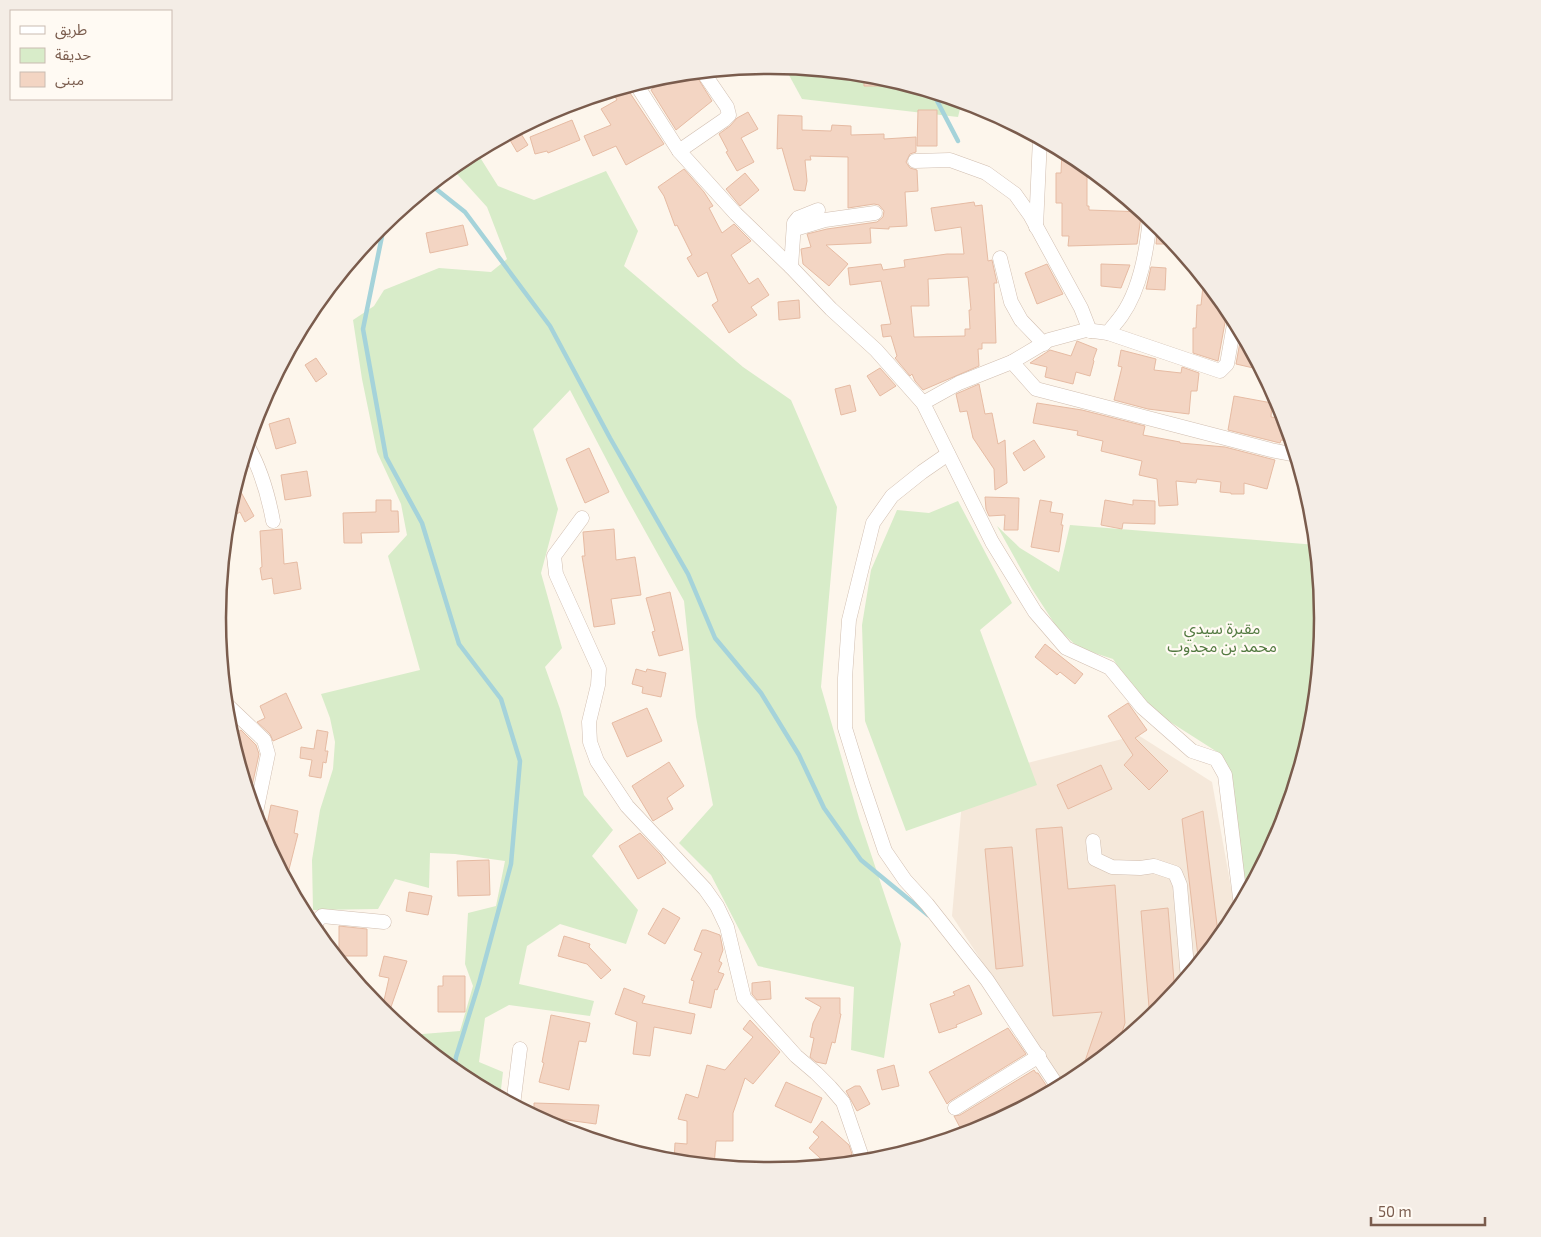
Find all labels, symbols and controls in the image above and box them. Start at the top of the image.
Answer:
legend [10,10,172,100]
text: طريق [55,20,87,40]
text: حديقة [55,45,91,63]
text: مبنى [55,70,84,89]
park label: مقبرة سيدي محمد بن مجدوب [1167,618,1277,656]
scale bar [1371,1194,1485,1226]
text: 50 m [1378,1202,1412,1220]

